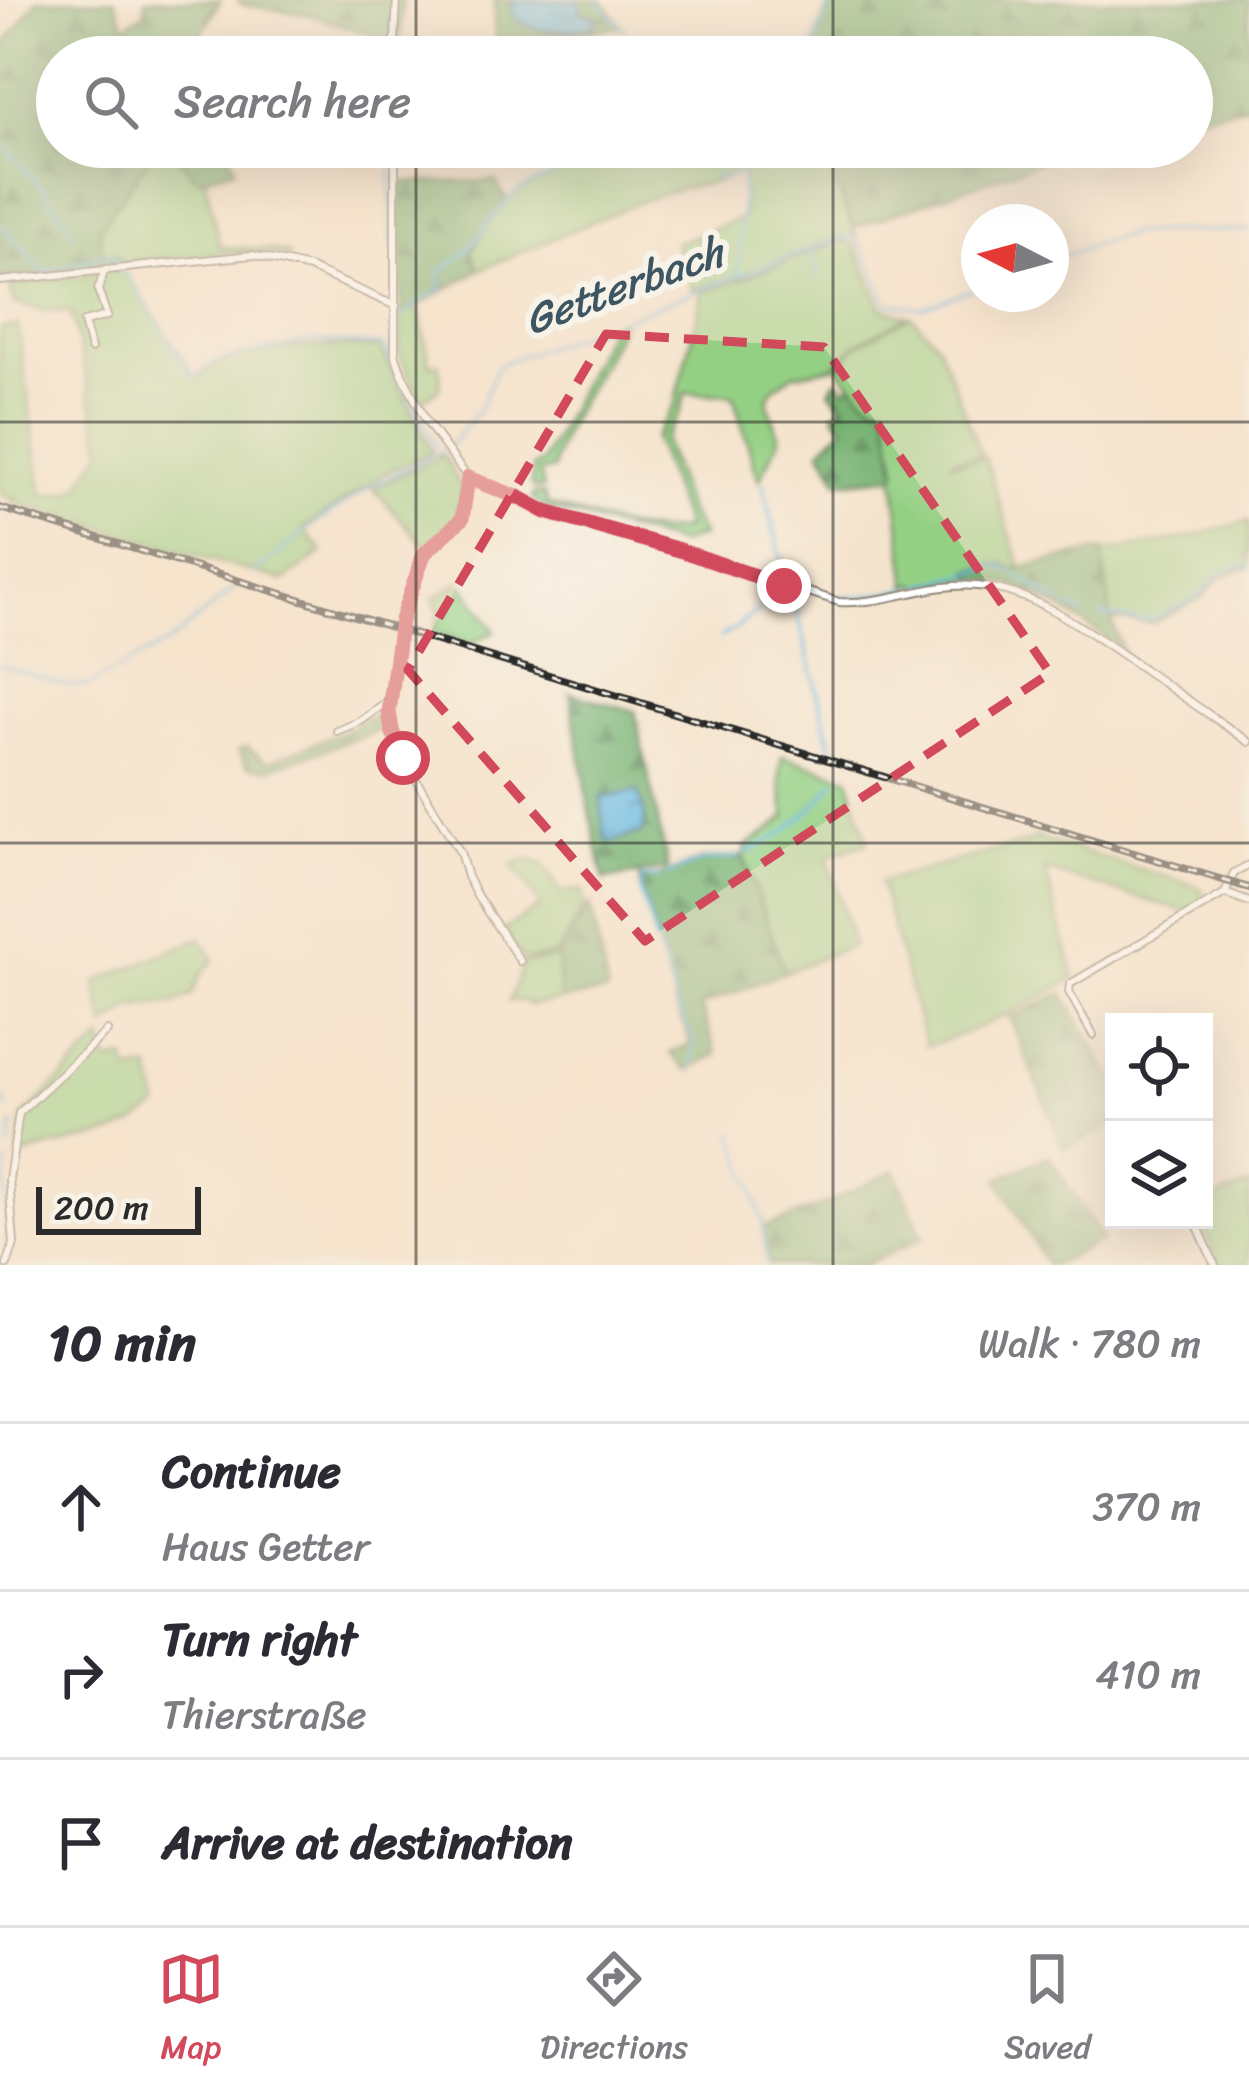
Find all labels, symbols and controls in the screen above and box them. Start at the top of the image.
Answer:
search box [36,36,1213,168]
text: Search here [174,62,411,142]
icon: search [78,69,144,135]
north arrow [961,204,1069,312]
water label: Getterbach [514,215,737,356]
route end [757,559,811,613]
route start [376,731,430,785]
map controls [1105,1013,1213,1229]
button: locate [1105,1013,1213,1121]
button: layers [1105,1121,1213,1229]
text: 200 m [54,1179,149,1237]
scale bar [36,1181,201,1234]
text: 10 min [48,1298,196,1388]
text: Walk · 780 m [978,1309,1201,1378]
text: Continue [162,1432,341,1512]
text: 370 m [1093,1472,1201,1541]
icon: ahead [48,1474,114,1540]
text: Haus Getter [162,1512,370,1581]
text: Turn right [162,1600,357,1680]
text: 410 m [1095,1640,1201,1709]
icon: right [48,1642,114,1708]
text: Thierstraße [162,1680,366,1749]
text: Arrive at destination [162,1803,572,1883]
icon: arrive [48,1810,114,1876]
tab: Map [158,1946,224,2076]
tab: Directions [540,1946,688,2076]
tab: Saved [1004,1946,1091,2076]

